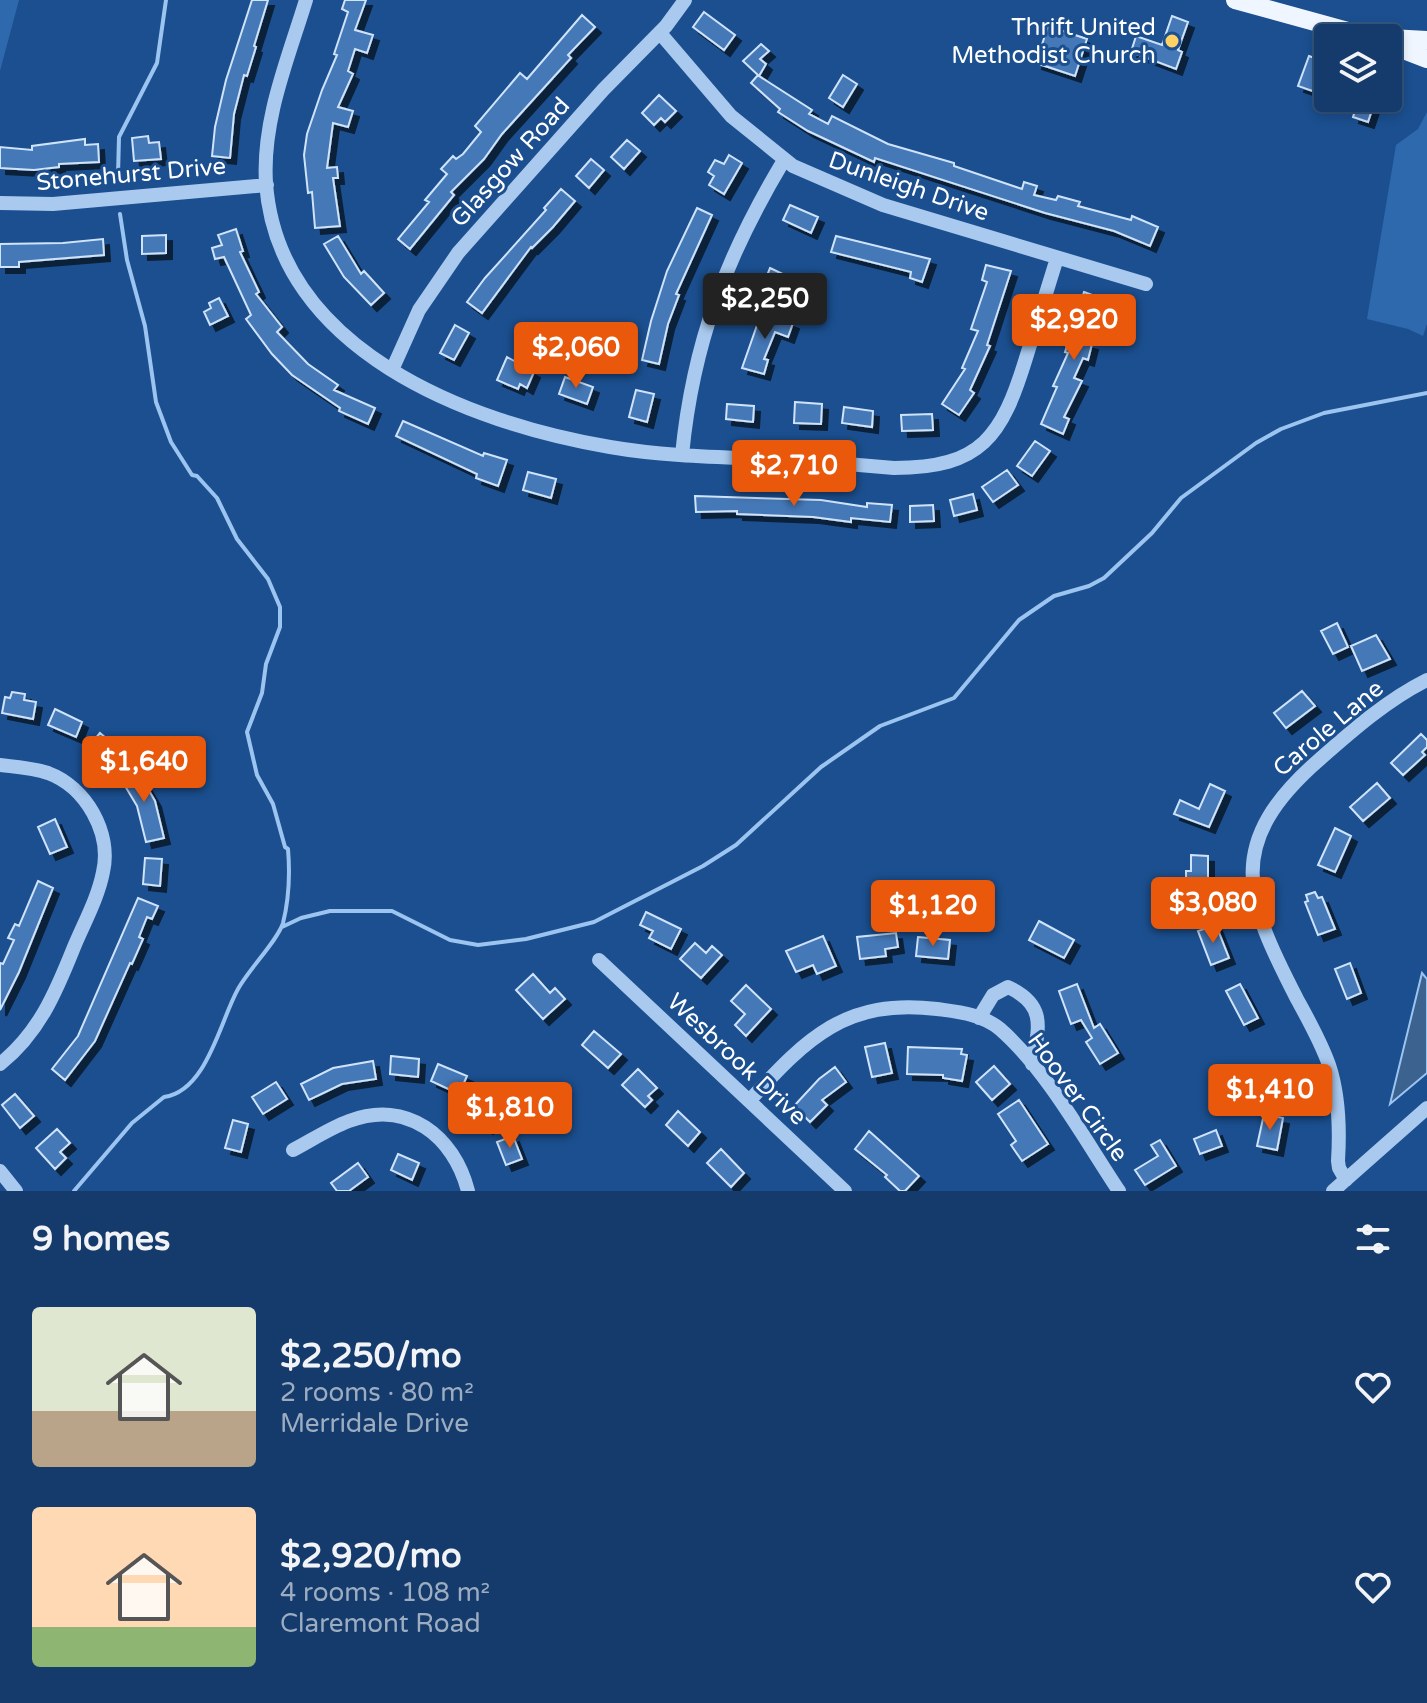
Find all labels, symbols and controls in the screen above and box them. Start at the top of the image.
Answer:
place label: Thrift United Methodist Church [951,13,1156,70]
map controls [1314,24,1402,112]
button: layers [1314,24,1402,112]
marker: Thrift United Methodist Church [1163,32,1181,50]
street label: Glasgow Road [445,92,576,233]
street label: Dunleigh Drive [825,145,993,227]
street label: Stonehurst Drive [35,152,227,197]
pin: $2,250 [700,273,830,341]
text: $2,250 [721,283,809,314]
pin: $2,920 [1009,294,1139,362]
text: $2,920 [1030,304,1118,335]
pin: $2,060 [511,322,641,390]
text: $2,060 [532,332,620,363]
pin: $2,710 [729,440,859,508]
text: $2,710 [750,450,838,481]
street label: Carole Lane [1267,674,1389,783]
pin: $1,640 [79,736,209,804]
text: $1,640 [100,746,188,777]
pin: $3,080 [1148,877,1278,945]
pin: $1,120 [868,880,998,948]
text: $3,080 [1169,887,1257,918]
text: $1,120 [889,890,977,921]
street label: Wesbrook Drive [661,987,812,1131]
street label: Hoover Circle [1021,1027,1134,1167]
pin: $1,410 [1205,1064,1335,1132]
text: $1,410 [1226,1074,1314,1105]
pin: $1,810 [445,1082,575,1150]
text: $1,810 [466,1092,554,1123]
icon: filters [1351,1217,1395,1261]
text: 9 homes [32,1219,170,1260]
text: $2,250/mo [280,1336,462,1377]
icon: home [96,1339,192,1435]
icon: heart [1351,1365,1395,1409]
text: 2 rooms · 80 m² [280,1377,474,1408]
text: Merridale Drive [280,1408,469,1439]
text: $2,920/mo [280,1536,462,1577]
icon: home [96,1539,192,1635]
icon: heart [1351,1565,1395,1609]
text: 4 rooms · 108 m² [280,1577,490,1608]
text: Claremont Road [280,1608,481,1639]

